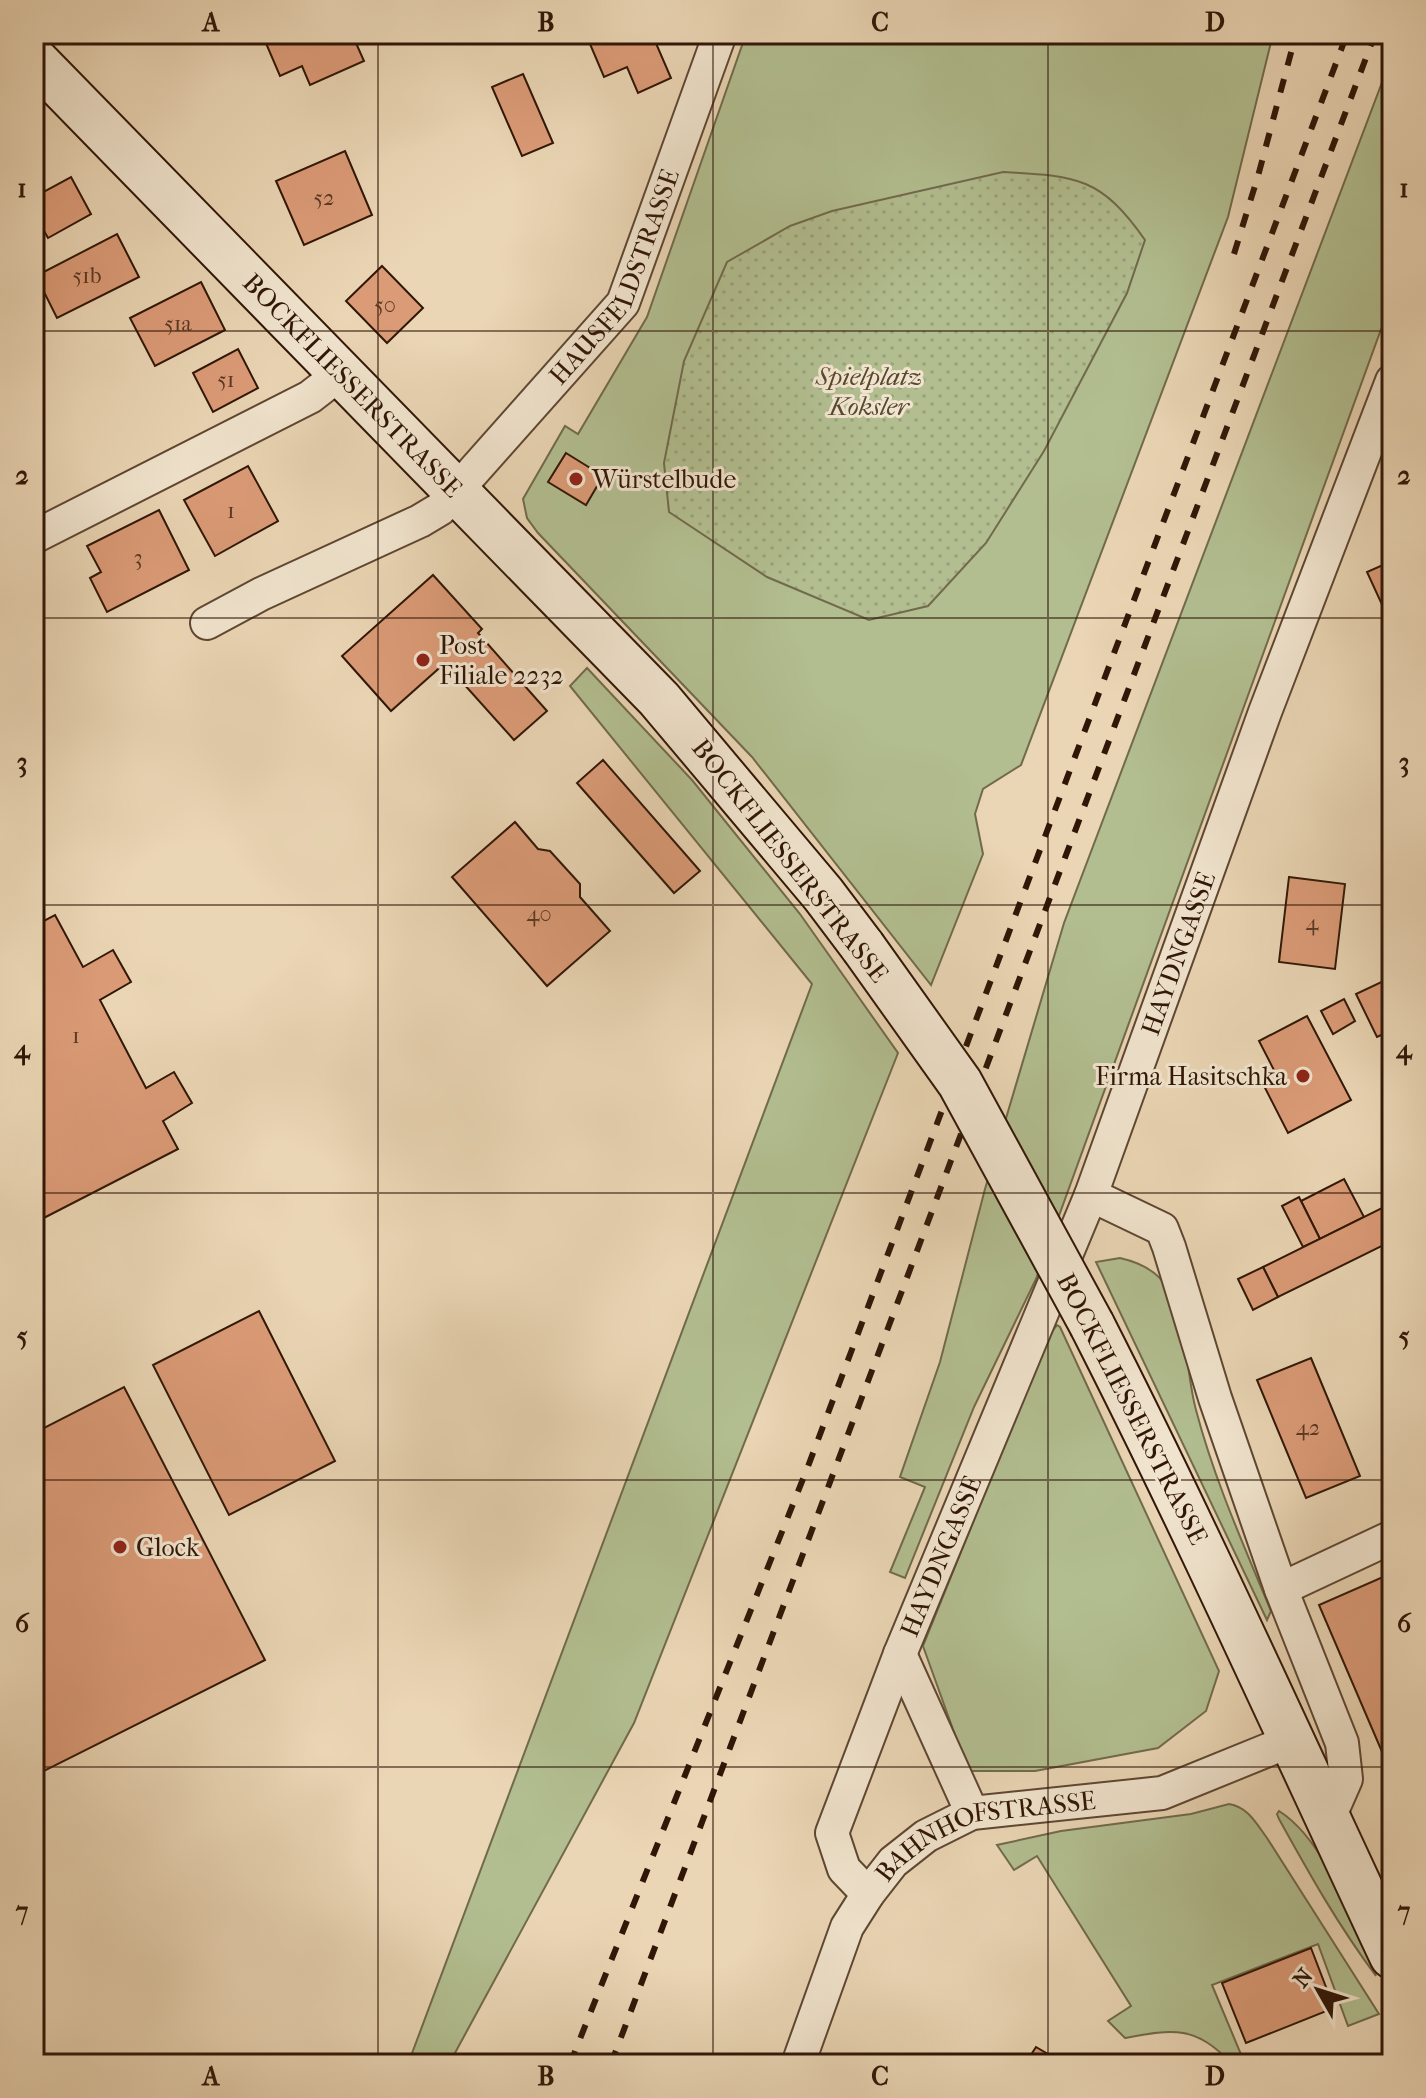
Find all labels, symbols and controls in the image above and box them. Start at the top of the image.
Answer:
text: A [201,7,221,38]
text: B [538,7,555,38]
text: C [871,7,889,38]
text: D [1205,7,1225,38]
street label: HAUSFELDSTRASSE [543,165,686,391]
text: 1 [17,173,27,204]
text: 1 [1399,173,1409,204]
house number: 52 [314,185,334,211]
house number: 51b [73,263,101,289]
street label: BOCKFLIESSERSTRASSE [236,267,469,504]
house number: 50 [374,292,396,318]
house number: 51a [164,311,193,337]
park label: Spielplatz Koksler [815,361,922,422]
house number: 51 [217,367,235,393]
text: 2 [15,460,29,491]
text: 2 [1397,460,1411,491]
place label: Würstelbude [591,464,737,495]
marker: Würstelbude [567,470,585,488]
house number: 1 [227,498,235,524]
house number: 3 [133,545,143,571]
place label: Post Filiale 2232 [439,630,564,691]
marker: Post Filiale 2232 [414,651,432,669]
street label: BOCKFLIESSERSTRASSE [685,733,895,989]
text: 3 [17,747,27,778]
text: 3 [1399,747,1409,778]
street label: HAYDNGASSE [1134,867,1222,1039]
house number: 40 [526,901,552,927]
house number: 4 [1306,910,1320,936]
house number: 1 [72,1023,80,1049]
text: 4 [13,1034,31,1066]
text: 4 [1395,1034,1413,1066]
place label: Firma Hasitschka [1095,1061,1288,1092]
marker: Firma Hasitschka [1294,1067,1312,1085]
street label: BOCKFLIESSERSTRASSE [1050,1268,1214,1550]
text: 5 [16,1321,28,1352]
text: 5 [1398,1321,1410,1352]
house number: 42 [1296,1415,1320,1441]
street label: HAYDNGASSE [893,1471,988,1641]
place label: Glock [136,1532,200,1563]
marker: Glock [111,1538,129,1556]
text: 6 [15,1608,30,1639]
text: 6 [1397,1608,1412,1639]
street label: BAHNHOFSTRASSE [868,1785,1097,1887]
text: 7 [15,1896,29,1927]
text: 7 [1397,1896,1411,1927]
north arrow [1278,1950,1358,2030]
text: N [1288,1963,1319,1993]
text: A [201,2061,221,2092]
text: B [538,2061,555,2092]
text: C [871,2061,889,2092]
text: D [1205,2061,1225,2092]

